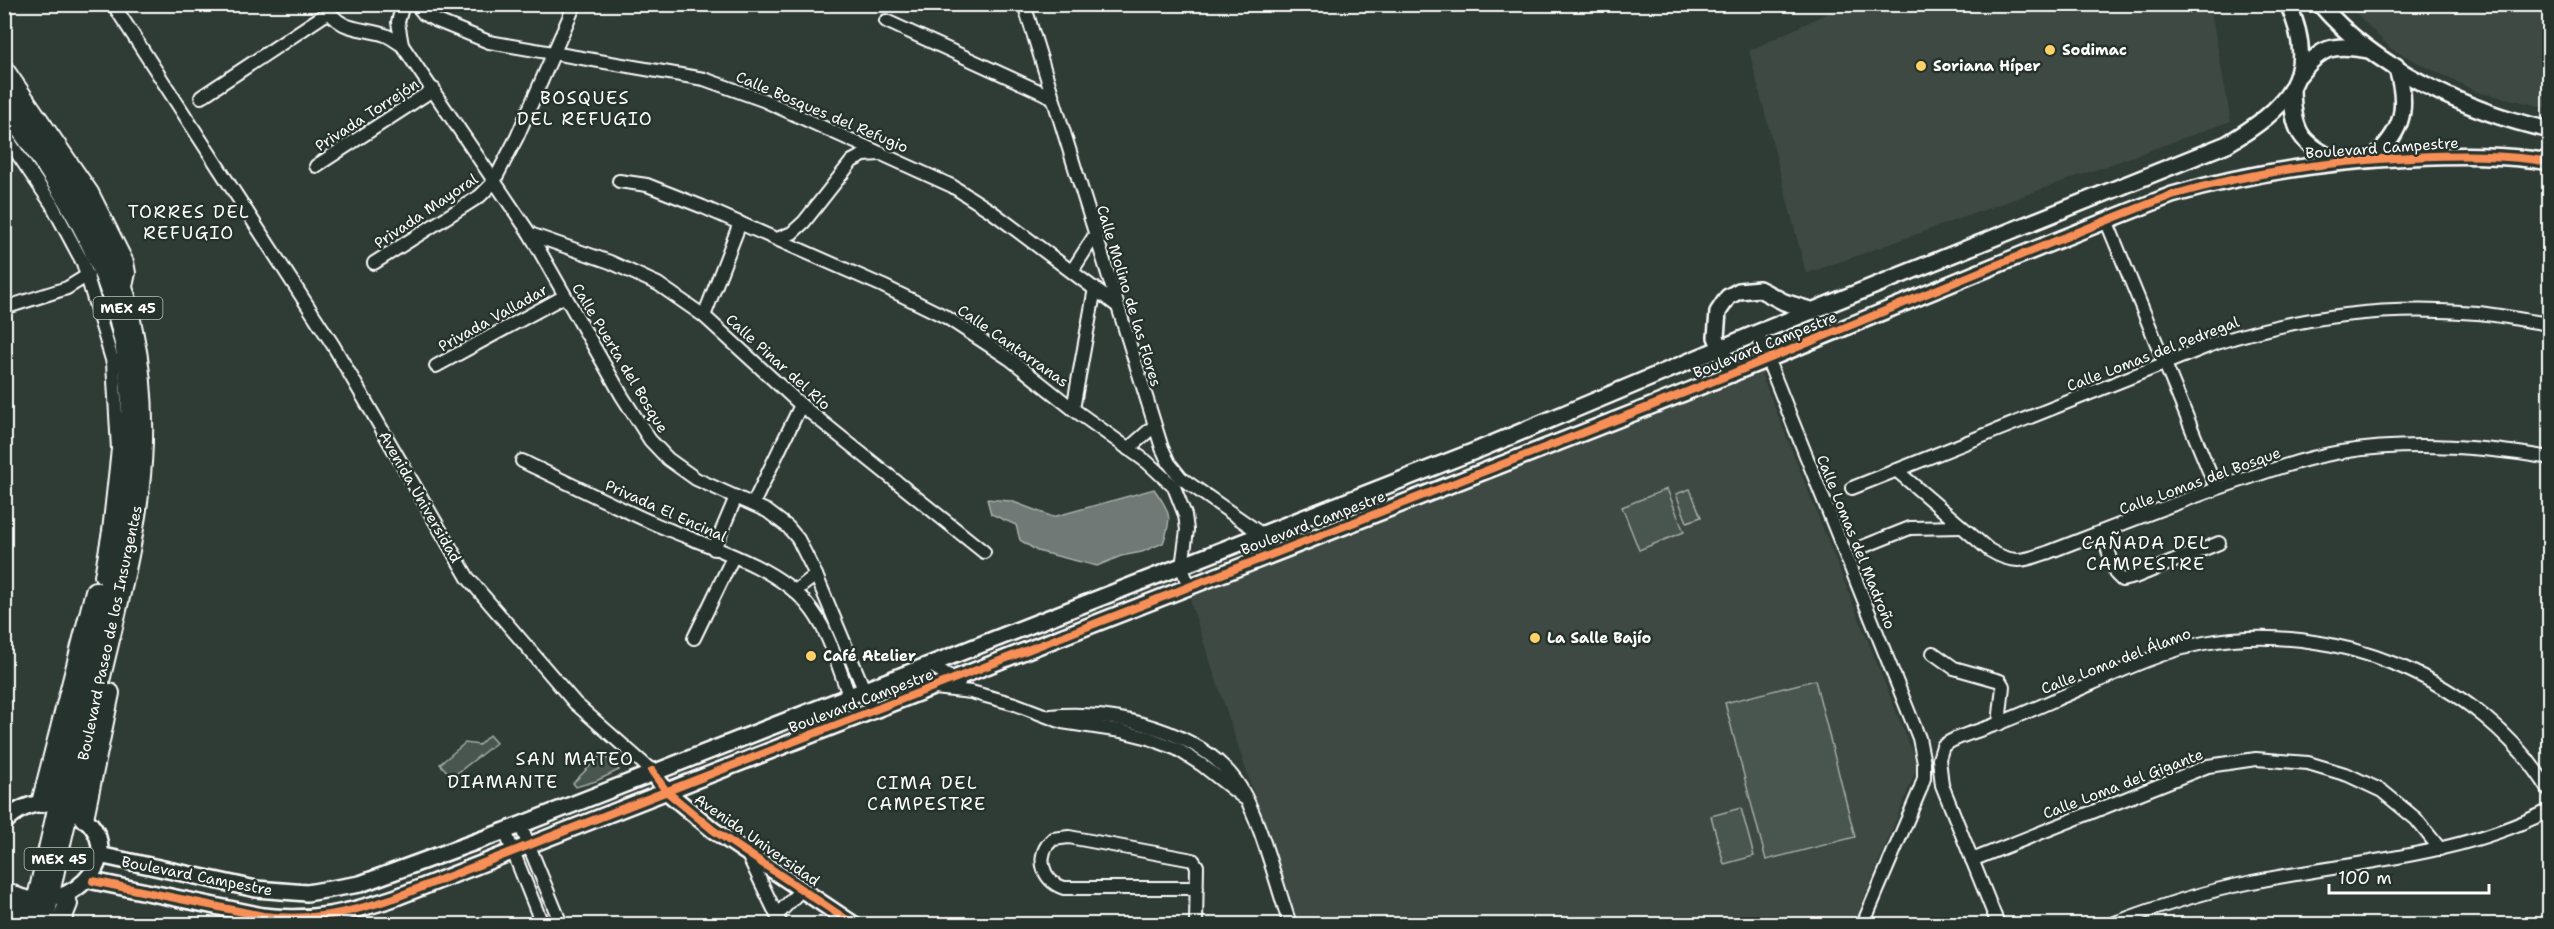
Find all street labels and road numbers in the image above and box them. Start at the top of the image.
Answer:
street label: Calle Bosques del Refugio [733,67,911,157]
street label: Privada Torrejón [311,74,423,156]
street label: Boulevard Campestre [2305,133,2459,163]
street label: Privada Mayoral [370,169,482,253]
street label: Calle Molino de las Flores [1092,203,1166,389]
street label: Calle Puerta del Bosque [567,279,673,437]
street label: Privada Valladar [435,280,551,356]
road number: MEX 45 [94,297,162,319]
street label: Calle Cantarranas [953,300,1073,392]
street label: Boulevard Campestre [1690,307,1840,383]
street label: Calle Pinar del Río [721,310,835,414]
street label: Calle Lomas del Pedregal [2064,312,2243,396]
street label: Avenida Universidad [374,428,466,567]
street label: Calle Lomas del Bosque [2116,442,2284,520]
street label: Calle Lomas del Madroño [1812,452,1900,632]
street label: Privada El Encinal [602,475,730,547]
street label: Boulevard Campestre [1238,486,1388,560]
street label: Boulevard Paseo de los Insurgentes [73,504,147,762]
street label: Calle Loma del Álamo [2038,622,2194,699]
street label: Boulevard Campestre [786,664,936,738]
street label: Calle Loma del Gigante [2040,744,2206,824]
street label: Avenida Universidad [690,789,824,891]
road number: MEX 45 [25,848,94,870]
street label: Boulevard Campestre [120,852,274,900]

